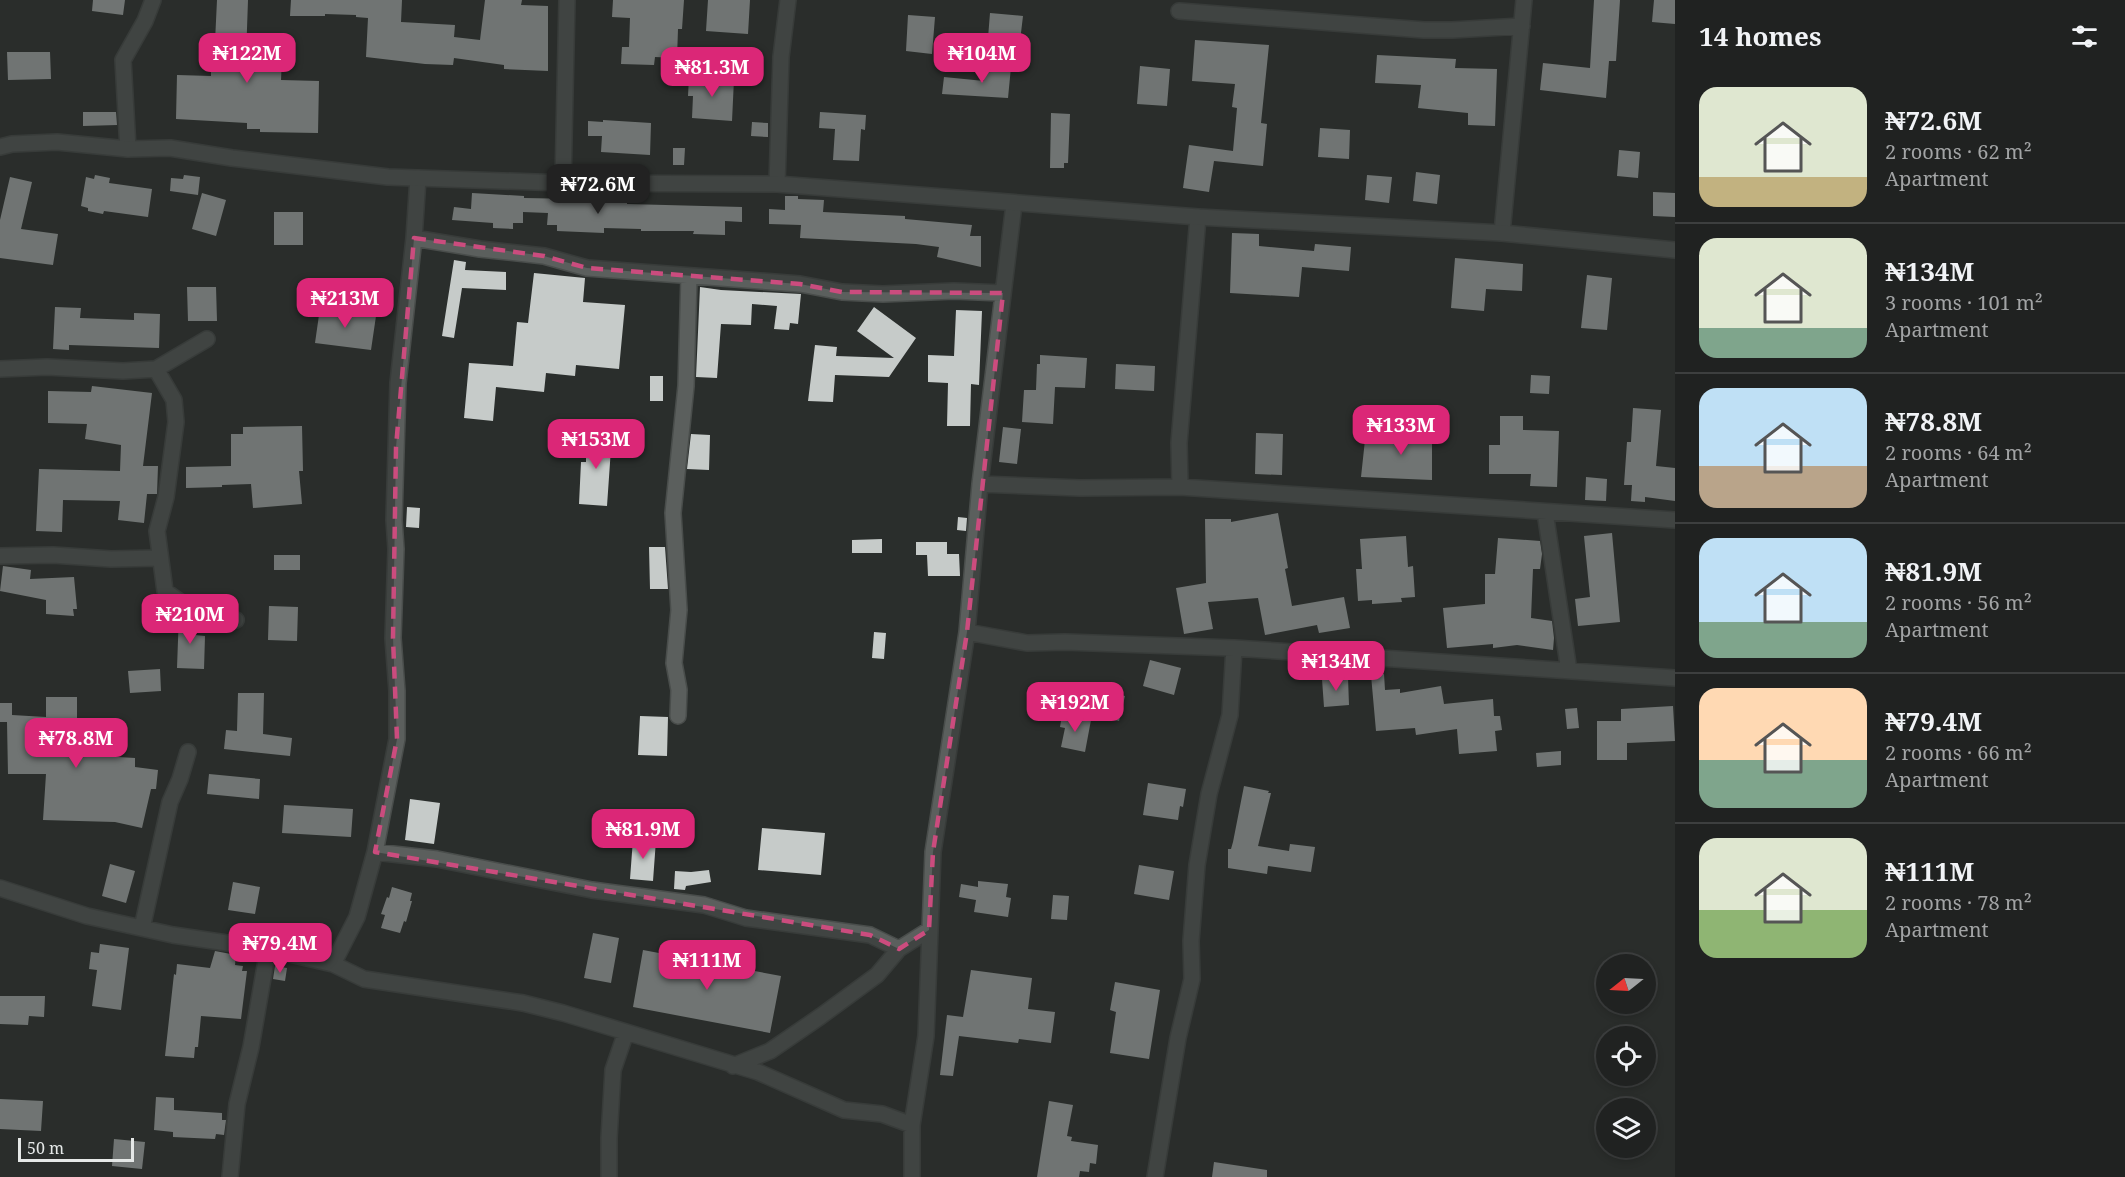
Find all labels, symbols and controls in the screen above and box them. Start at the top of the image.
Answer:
text: 14 homes [1699,18,1821,54]
icon: filters [2068,20,2101,53]
pin: ₦122M [205,33,289,84]
pin: ₦104M [940,33,1024,84]
text: ₦122M [213,39,281,66]
text: ₦104M [948,39,1016,66]
pin: ₦81.3M [663,47,761,98]
text: ₦81.3M [675,53,749,80]
text: ₦72.6M [1885,102,1982,138]
icon: home [1747,111,1819,183]
text: 2 rooms · 62 m² [1885,138,2032,165]
pin: ₦72.6M [549,164,647,215]
text: Apartment [1885,165,1989,192]
text: ₦72.6M [561,170,635,197]
text: ₦134M [1885,253,1974,289]
icon: home [1747,262,1819,334]
pin: ₦213M [303,278,387,329]
text: ₦213M [311,284,379,311]
text: 3 rooms · 101 m² [1885,289,2043,316]
text: Apartment [1885,316,1989,343]
text: ₦78.8M [1885,403,1982,439]
pin: ₦133M [1359,405,1443,456]
text: ₦133M [1367,411,1435,438]
icon: home [1747,412,1819,484]
pin: ₦153M [554,419,638,470]
text: ₦153M [562,425,630,452]
text: 2 rooms · 64 m² [1885,439,2032,466]
text: Apartment [1885,466,1989,493]
text: ₦81.9M [1885,553,1982,589]
icon: home [1747,562,1819,634]
text: 2 rooms · 56 m² [1885,589,2032,616]
pin: ₦210M [148,594,232,645]
text: ₦210M [156,600,224,627]
text: Apartment [1885,616,1989,643]
pin: ₦134M [1294,641,1378,692]
text: ₦134M [1302,647,1370,674]
pin: ₦192M [1033,682,1117,733]
text: ₦192M [1041,688,1109,715]
text: ₦79.4M [1885,703,1982,739]
icon: home [1747,712,1819,784]
pin: ₦78.8M [27,718,125,769]
text: ₦78.8M [39,724,113,751]
text: 2 rooms · 66 m² [1885,739,2032,766]
text: Apartment [1885,766,1989,793]
pin: ₦81.9M [594,809,692,860]
text: ₦81.9M [606,815,680,842]
text: ₦111M [1885,853,1974,889]
icon: home [1747,862,1819,934]
text: 2 rooms · 78 m² [1885,889,2032,916]
text: Apartment [1885,916,1989,943]
pin: ₦79.4M [231,923,329,974]
text: ₦79.4M [243,929,317,956]
pin: ₦111M [665,940,749,991]
text: ₦111M [673,946,741,973]
north arrow [1596,954,1656,1014]
map controls [1596,954,1656,1158]
button: locate [1596,1026,1656,1086]
button: layers [1596,1098,1656,1158]
scale bar [18,1135,134,1162]
text: 50 m [27,1137,64,1159]

